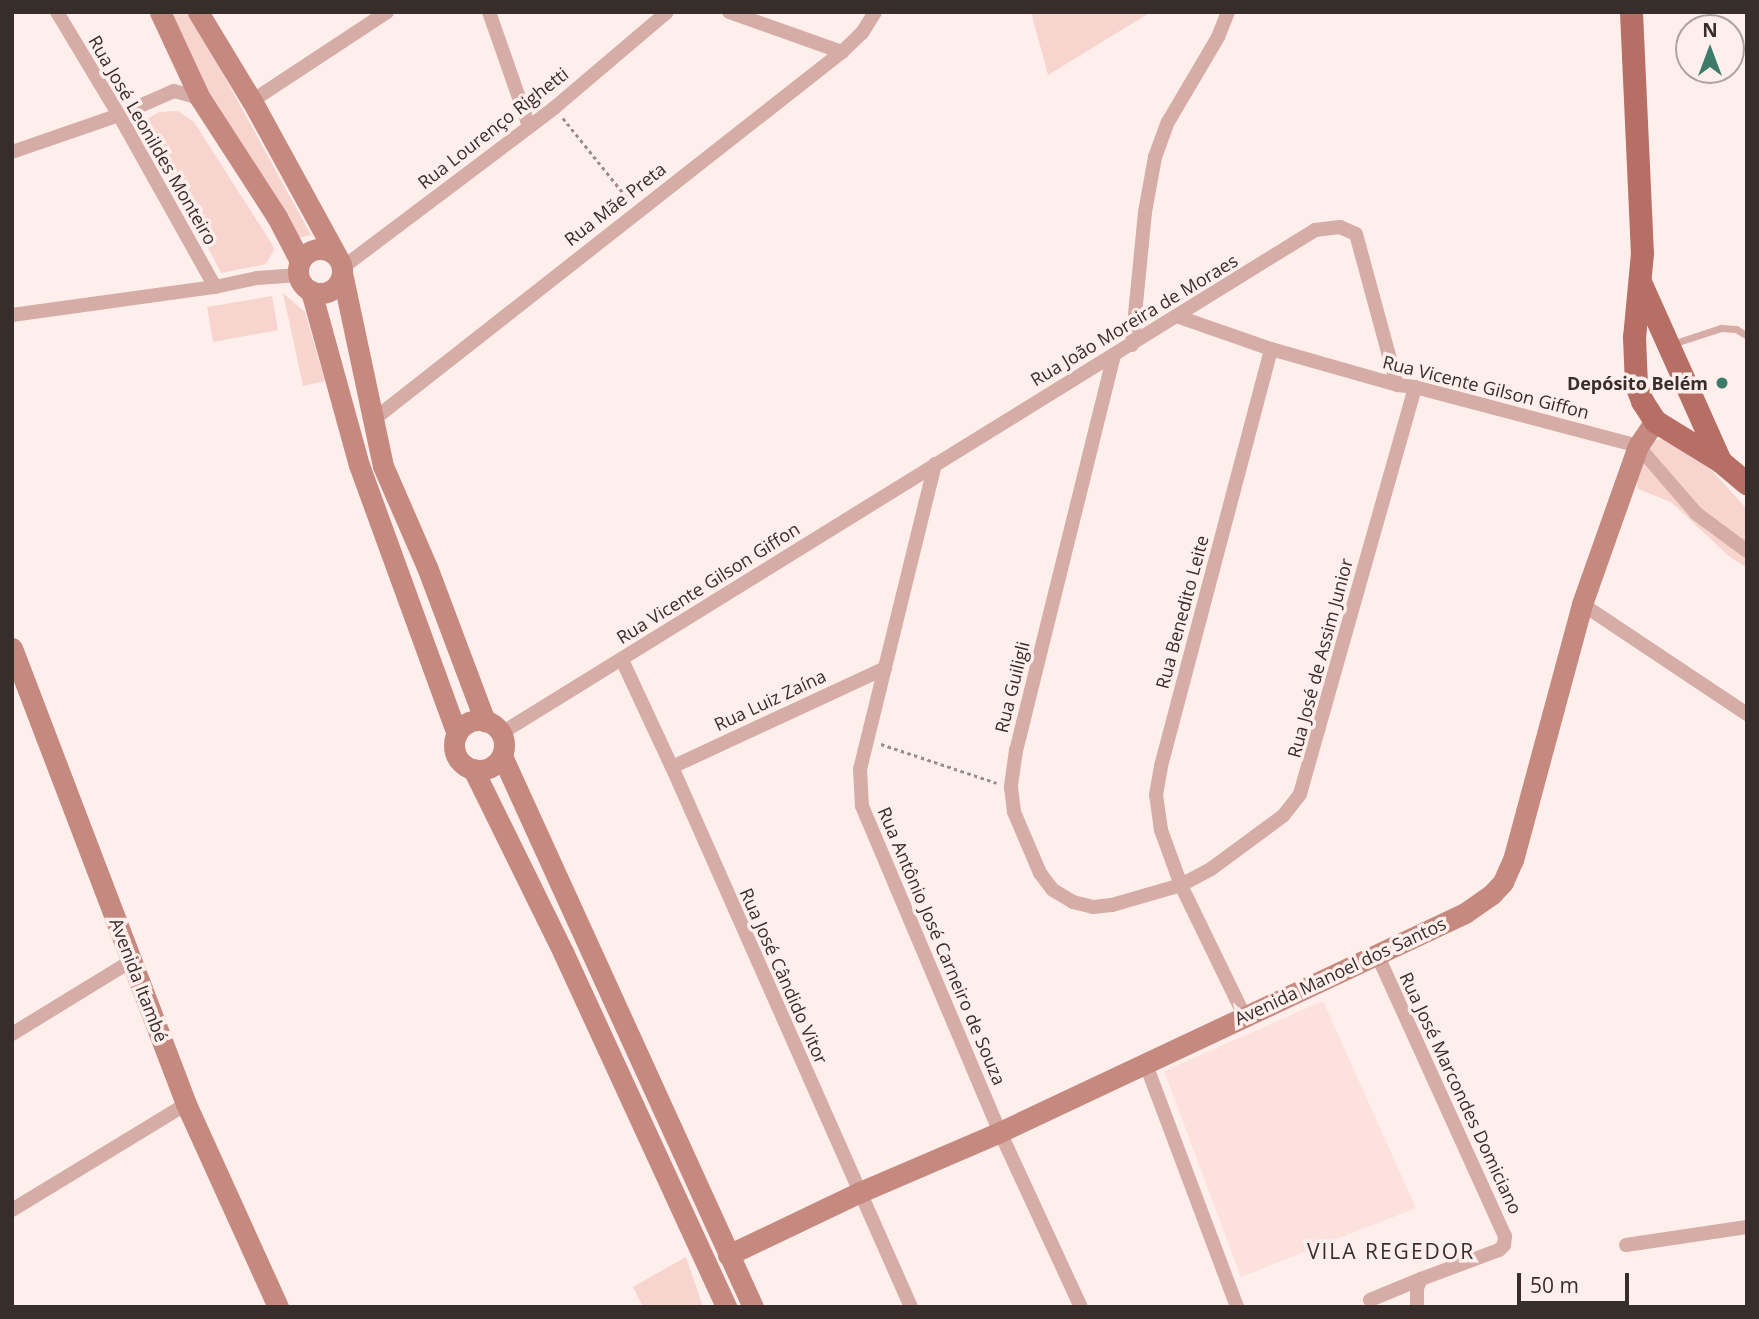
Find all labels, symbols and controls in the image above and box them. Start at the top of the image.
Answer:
north arrow [1675,14,1745,84]
text: N [1702,17,1718,43]
street label: Rua José Leonildes Monteiro [84,32,222,248]
street label: Rua Lourenço Righetti [414,63,572,193]
street label: Rua Mãe Preta [560,158,670,250]
street label: Rua João Moreira de Moraes [1026,249,1242,391]
street label: Rua Vicente Gilson Giffon [1381,351,1591,423]
place label: Depósito Belém [1567,372,1708,394]
marker: Depósito Belém [1714,375,1730,391]
street label: Rua Vicente Gilson Giffon [612,518,804,648]
street label: Rua Benedito Leite [1151,533,1213,691]
street label: Rua José de Assim Junior [1283,556,1357,760]
street label: Rua Guiligli [990,639,1034,735]
street label: Rua Luiz Zaína [711,665,829,735]
street label: Rua Antônio José Carneiro de Souza [873,804,1011,1088]
street label: Rua José Cândido Vitor [735,885,833,1067]
street label: Avenida Manoel dos Santos [1231,912,1449,1030]
street label: Avenida Itambé [105,915,173,1045]
street label: Rua José Marcondes Domiciano [1395,969,1527,1217]
district label: VILA REGEDOR [1308,1238,1474,1264]
scale bar [1521,1260,1633,1304]
text: 50 m [1530,1271,1579,1299]

